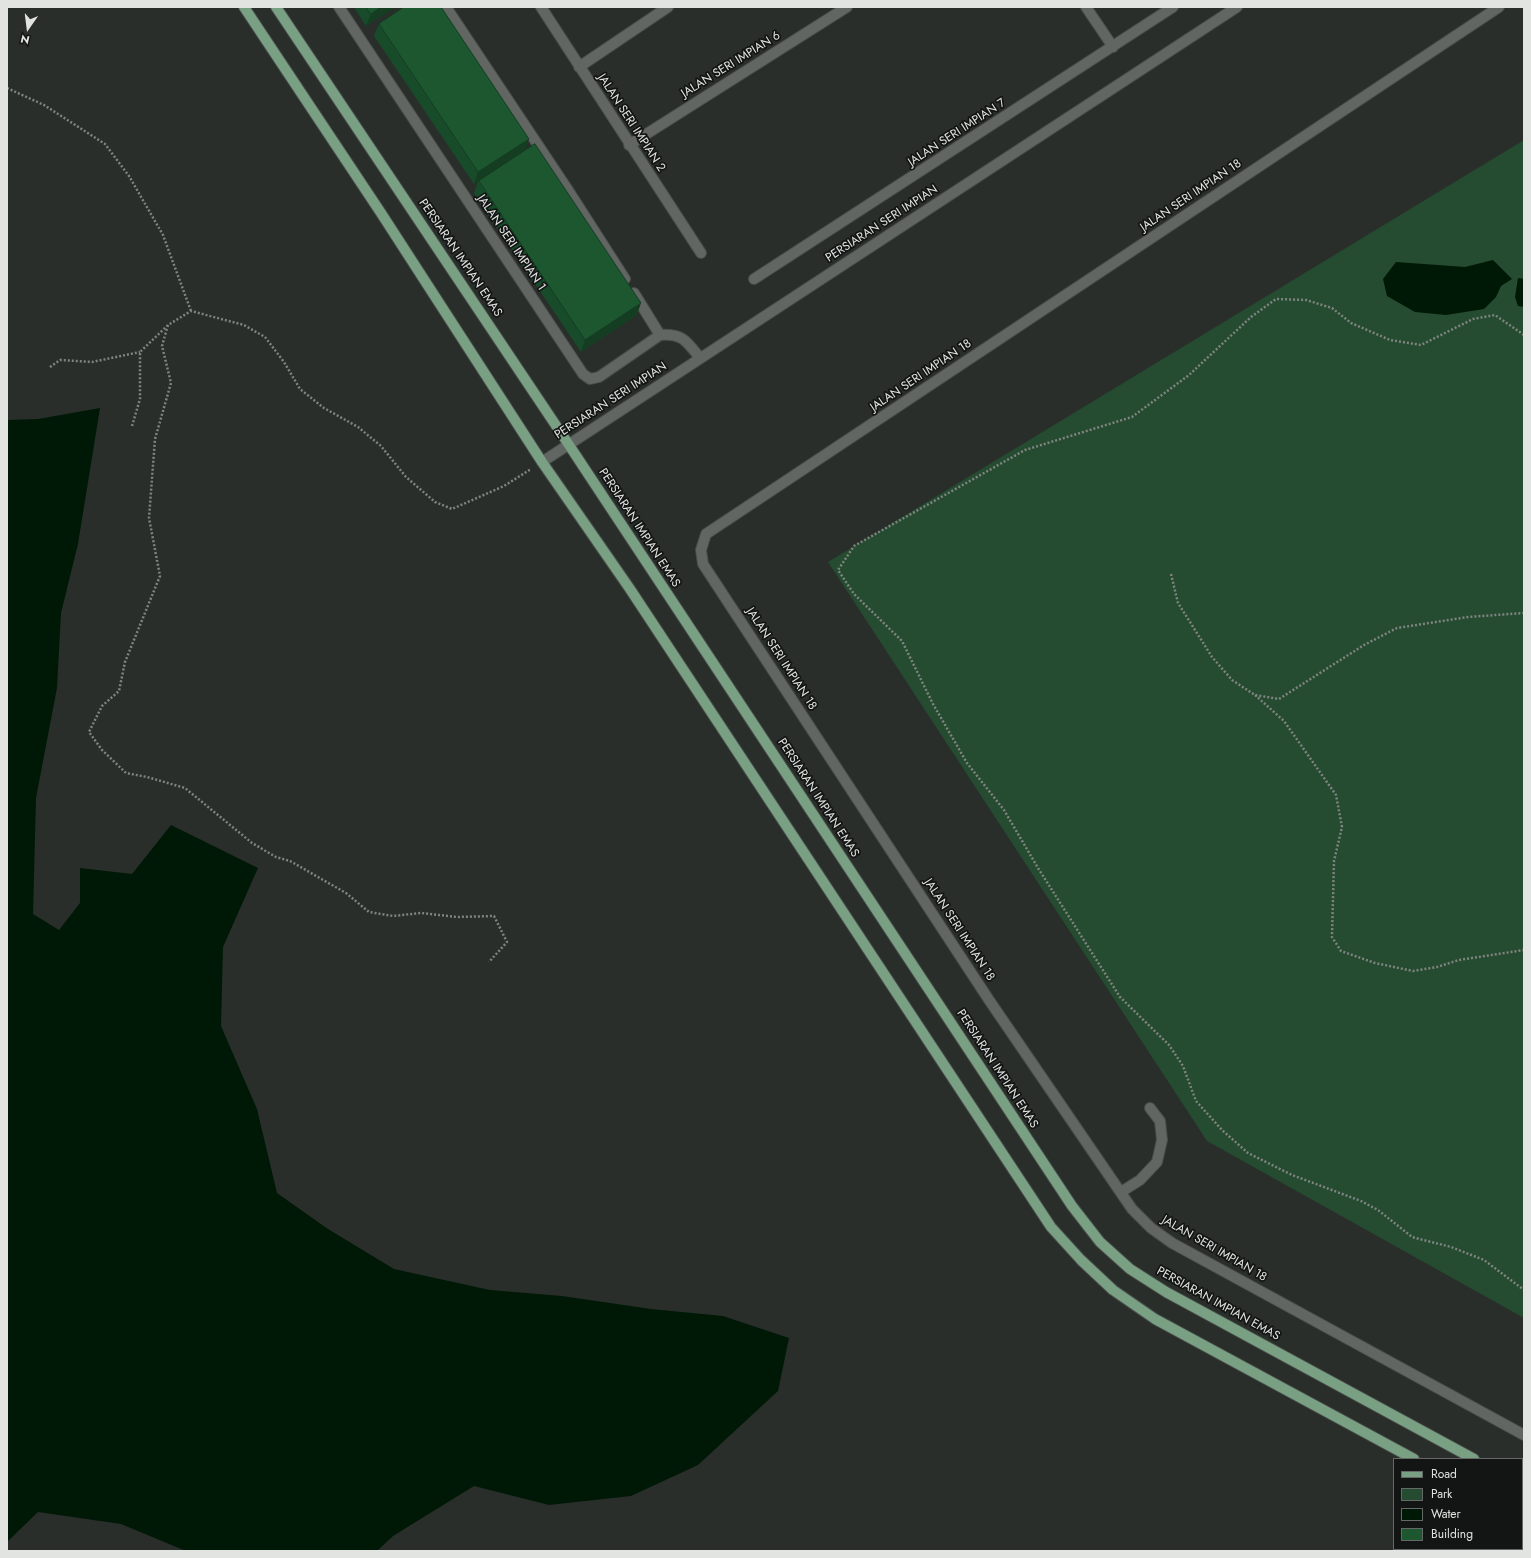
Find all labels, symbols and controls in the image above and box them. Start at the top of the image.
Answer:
north arrow [8,8,48,48]
street label: JALAN SERI IMPIAN 6 [679,29,783,101]
text: N [19,31,31,48]
street label: JALAN SERI IMPIAN 2 [594,71,668,175]
street label: JALAN SERI IMPIAN 7 [906,96,1008,170]
street label: JALAN SERI IMPIAN 18 [1138,157,1244,235]
street label: PERSIARAN SERI IMPIAN [823,182,941,266]
street label: JALAN SERI IMPIAN 1 [474,192,548,294]
street label: PERSIARAN IMPIAN EMAS [415,196,505,320]
street label: JALAN SERI IMPIAN 18 [868,337,974,415]
street label: PERSIARAN SERI IMPIAN [552,359,670,443]
street label: PERSIARAN IMPIAN EMAS [595,466,683,590]
street label: JALAN SERI IMPIAN 18 [743,605,819,713]
street label: PERSIARAN IMPIAN EMAS [774,736,862,860]
street label: JALAN SERI IMPIAN 18 [921,876,997,984]
street label: PERSIARAN IMPIAN EMAS [953,1007,1041,1131]
street label: JALAN SERI IMPIAN 18 [1159,1213,1269,1285]
street label: PERSIARAN IMPIAN EMAS [1154,1264,1282,1344]
legend [1393,1458,1523,1550]
text: Road [1431,1465,1457,1483]
text: Park [1431,1485,1452,1503]
text: Water [1431,1505,1461,1523]
text: Building [1431,1525,1473,1543]

